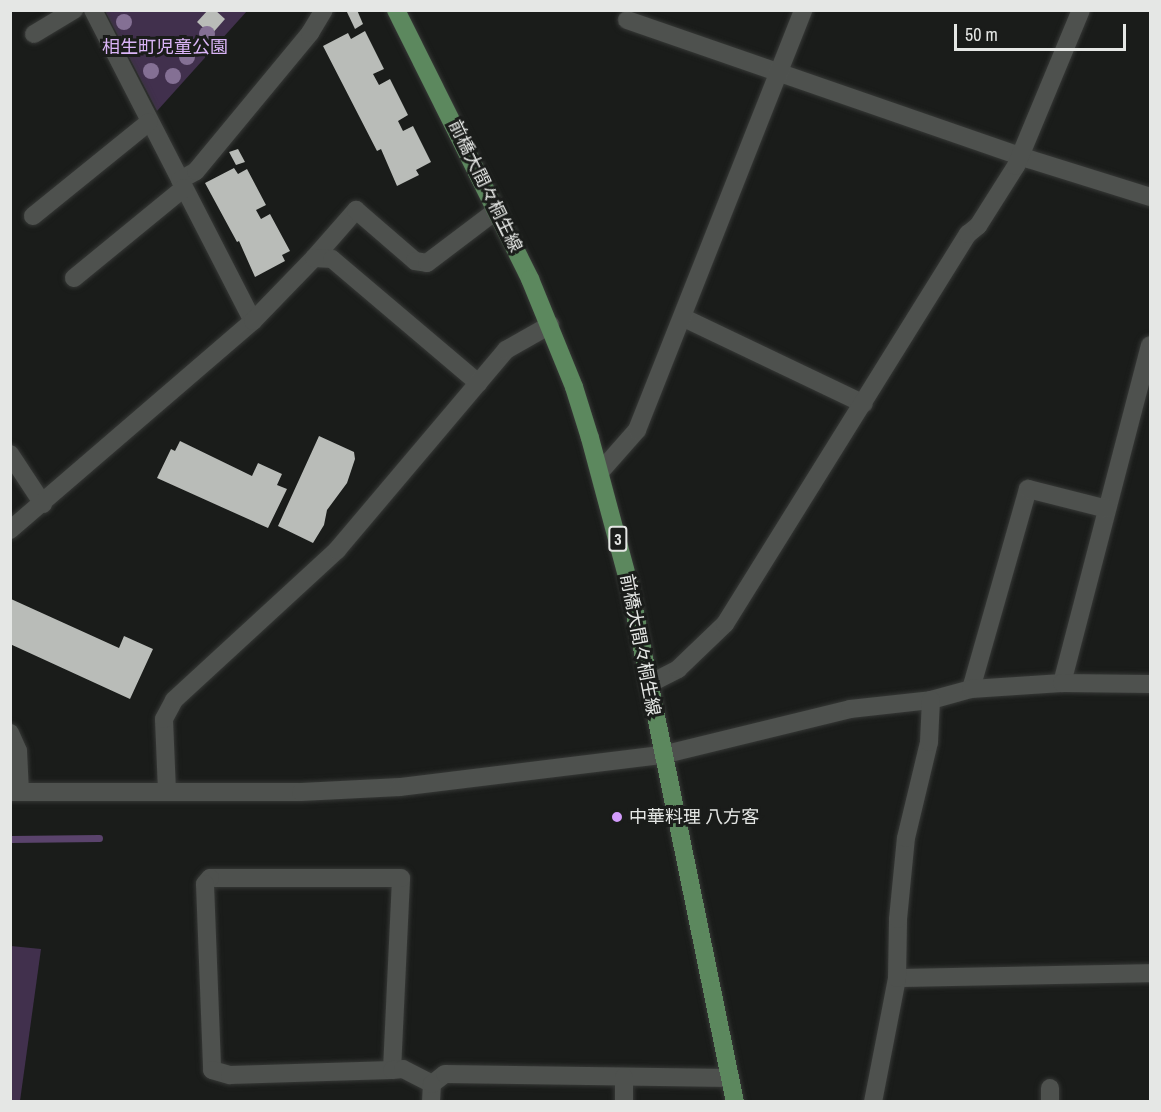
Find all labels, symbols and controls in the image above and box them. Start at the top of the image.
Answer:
scale bar [957,12,1130,50]
text: 50 m [965,22,998,47]
park label: 相生町児童公園 [102,36,228,58]
street label: 前橋大間々桐生線 [444,117,526,255]
road number: 3 [608,526,628,552]
street label: 前橋大間々桐生線 [616,572,664,718]
place label: 中華料理 八方客 [629,806,759,828]
marker: 中華料理 八方客 [610,810,624,824]

